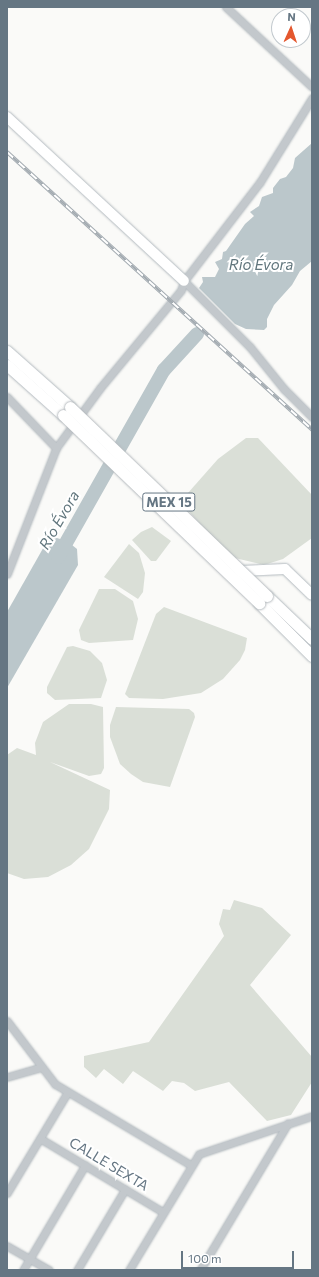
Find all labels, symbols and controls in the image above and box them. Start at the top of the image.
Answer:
north arrow [271,8,311,48]
text: N [287,10,296,23]
water label: Río Évora [229,256,293,274]
water label: Río Évora [35,488,83,552]
road number: MEX 15 [142,491,196,513]
street label: CALLE SEXTA [66,1134,152,1194]
scale bar [183,1243,296,1269]
text: 100 m [188,1251,222,1265]

